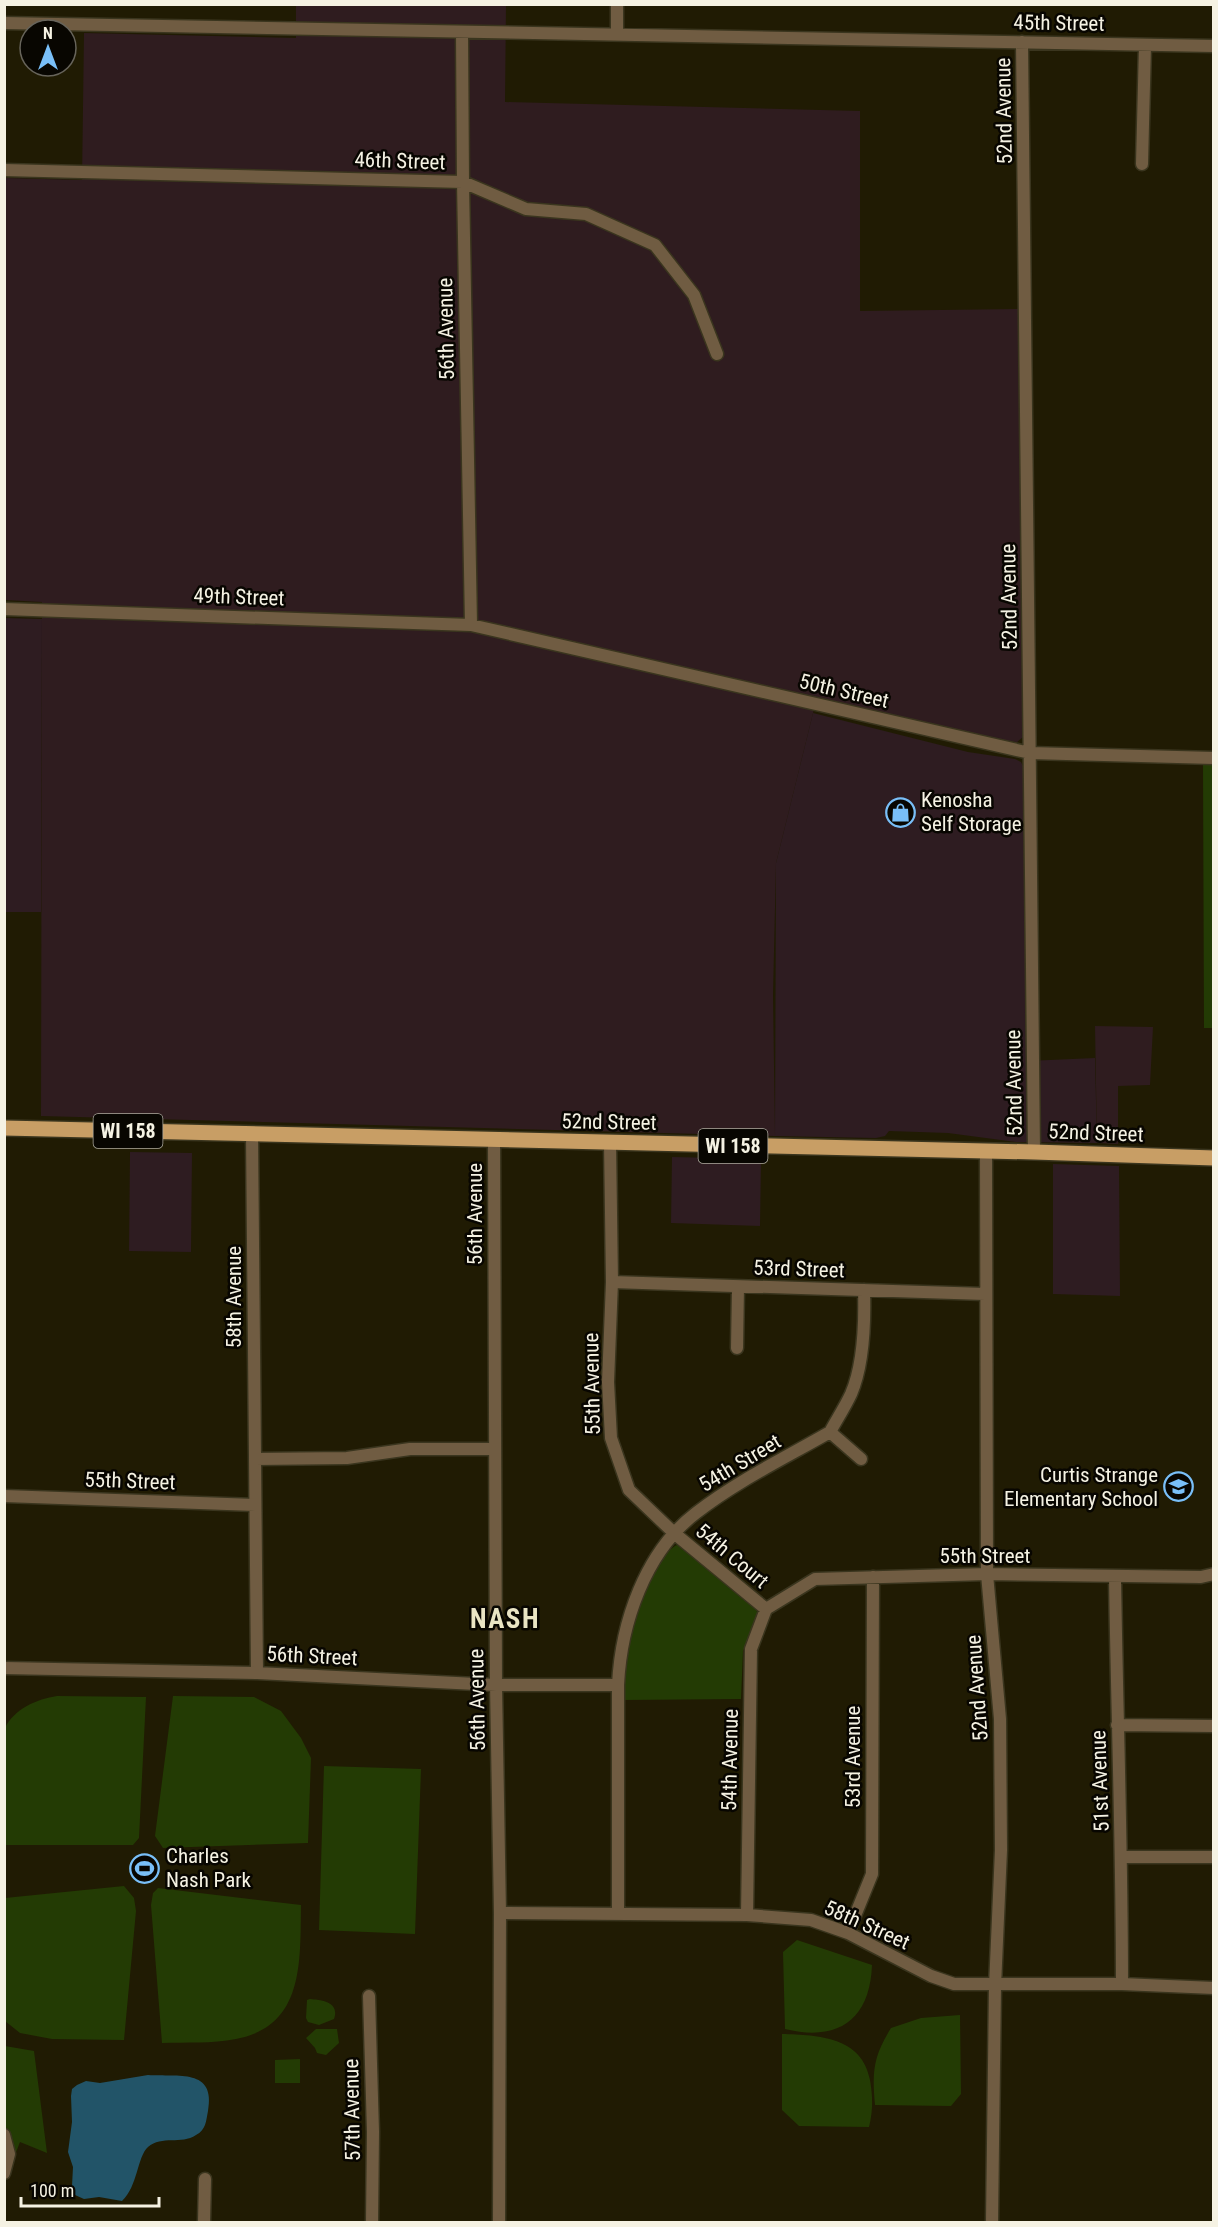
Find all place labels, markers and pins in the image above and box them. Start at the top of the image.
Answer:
place label: Kenosha Self Storage [921,788,1022,836]
shop icon: Kenosha Self Storage [884,796,916,828]
place label: Curtis Strange Elementary School [1004,1463,1158,1511]
school or university icon: Curtis Strange Elementary School [1163,1471,1195,1503]
place label: Charles Nash Park [166,1844,252,1892]
sports icon: Charles Nash Park [129,1852,161,1884]

